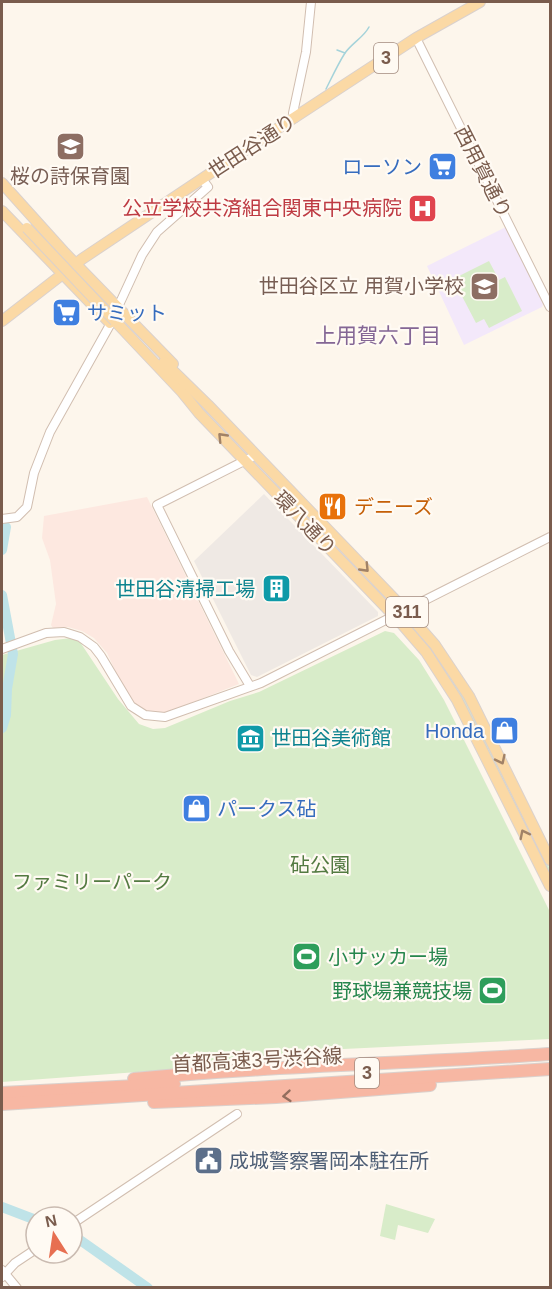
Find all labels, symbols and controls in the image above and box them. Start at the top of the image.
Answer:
road number: 3 [374,43,398,73]
street label: 世田谷通り [204,110,300,182]
street label: 西用賀通り [450,122,516,222]
school or university icon: 桜の詩保育園 [54,130,86,162]
supermarket icon: ローソン [427,151,459,183]
place label: ローソン [342,156,422,178]
place label: 桜の詩保育園 [10,165,130,187]
hospital icon: 公立学校共済組合関東中央病院 [407,192,439,224]
place label: 公立学校共済組合関東中央病院 [122,197,402,219]
school or university icon: 世田谷区立 用賀小学校 [469,270,501,302]
place label: 世田谷区立 用賀小学校 [258,275,464,297]
supermarket icon: サミット [50,297,82,329]
place label: サミット [87,302,167,324]
district label: 上用賀六丁目 [315,324,441,347]
one-way arrow [218,433,229,443]
street label: 環八通り [269,487,341,559]
restaurant icon: デニーズ [317,491,349,523]
place label: デニーズ [354,496,433,518]
one-way arrow [358,562,369,572]
building icon: 世田谷清掃工場 [260,573,292,605]
place label: 世田谷清掃工場 [115,578,255,600]
road number: 311 [386,597,428,627]
shop icon: Honda [489,715,521,747]
place label: Honda [425,720,485,742]
museum icon: 世田谷美術館 [234,722,266,754]
place label: 世田谷美術館 [271,727,391,749]
one-way arrow [494,754,506,765]
shop icon: パークス砧 [180,793,212,825]
place label: パークス砧 [217,798,316,820]
one-way arrow [520,829,532,840]
park label: 砧公園 [290,854,350,876]
park label: ファミリーパーク [12,871,172,893]
sports icon: 小サッカー場 [291,941,323,973]
place label: 小サッカー場 [328,946,448,968]
sports icon: 野球場兼競技場 [477,975,509,1007]
place label: 野球場兼競技場 [332,980,472,1002]
street label: 首都高速3号渋谷線 [171,1045,343,1075]
road number: 3 [355,1058,379,1088]
one-way arrow [283,1089,292,1102]
public building icon: 成城警察署岡本駐在所 [192,1145,224,1177]
place label: 成城警察署岡本駐在所 [229,1150,429,1172]
north arrow [24,1205,84,1265]
text: N [44,1211,58,1230]

